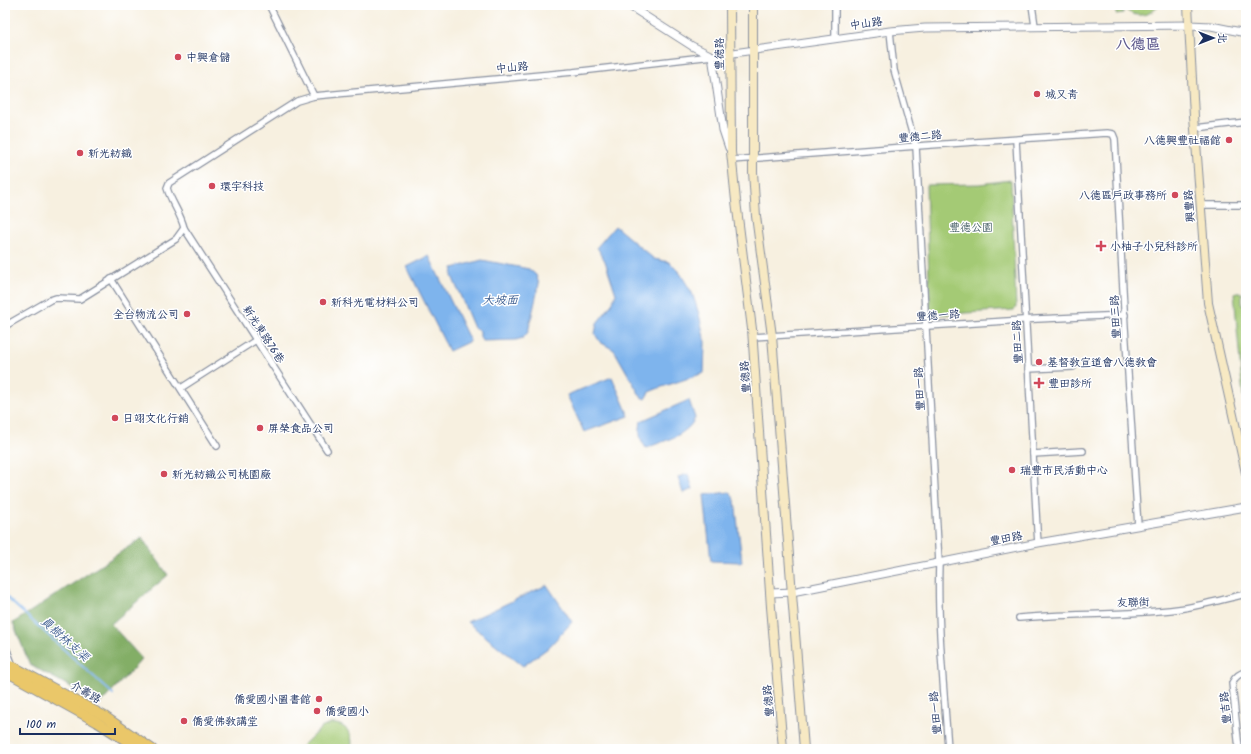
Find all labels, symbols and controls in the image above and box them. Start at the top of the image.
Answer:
street label: 中山路 [849,13,884,35]
north arrow [1193,18,1233,58]
district label: 八德區 [1115,33,1161,57]
text: 北 [1213,33,1231,44]
street label: 豐德路 [711,38,729,71]
place label: 中興倉儲 [186,49,230,67]
marker: 中興倉儲 [173,52,183,62]
street label: 中山路 [495,58,529,78]
place label: 城又青 [1045,86,1078,104]
marker: 城又青 [1032,89,1042,99]
street label: 豐德二路 [897,126,943,148]
place label: 八德興豐社福館 [1144,132,1221,150]
marker: 八德興豐社福館 [1224,135,1234,145]
place label: 新光紡織 [88,145,132,163]
marker: 新光紡織 [75,148,85,158]
place label: 環宇科技 [220,178,264,196]
marker: 環宇科技 [207,181,217,191]
place label: 八德區戶政事務所 [1079,187,1167,205]
street label: 興豐路 [1180,189,1200,223]
marker: 八德區戶政事務所 [1170,190,1180,200]
park label: 豐德公園 [949,219,993,237]
place label: 小柚子小兒科診所 [1110,238,1198,256]
marker: 小柚子小兒科診所 [1095,240,1107,252]
water label: 大坡面 [482,291,519,310]
place label: 新科光電材料公司 [331,294,419,312]
street label: 豐田三路 [1106,295,1126,339]
marker: 新科光電材料公司 [318,297,328,307]
street label: 新光東路76巷 [238,302,289,367]
street label: 豐德一路 [915,305,961,327]
place label: 全台物流公司 [113,306,179,324]
marker: 全台物流公司 [182,309,192,319]
street label: 豐田二路 [1008,320,1028,364]
place label: 基督教宣道會八德教會 [1047,354,1157,372]
marker: 基督教宣道會八德教會 [1034,357,1044,367]
street label: 豐德路 [736,360,756,394]
street label: 豐田一路 [910,367,930,411]
place label: 豐田診所 [1048,375,1092,393]
marker: 豐田診所 [1033,377,1045,389]
place label: 日翊文化行銷 [123,410,189,428]
marker: 日翊文化行銷 [110,413,120,423]
place label: 屏榮食品公司 [268,420,334,438]
marker: 屏榮食品公司 [255,423,265,433]
place label: 瑞豐市民活動中心 [1020,462,1108,480]
marker: 瑞豐市民活動中心 [1007,465,1017,475]
place label: 新光紡織公司桃園廠 [172,466,271,484]
marker: 新光紡織公司桃園廠 [159,469,169,479]
street label: 豐田路 [988,527,1024,551]
street label: 友聯街 [1116,593,1151,613]
water label: 員樹林支渠 [36,612,94,667]
street label: 介壽路 [67,677,104,709]
street label: 豐德路 [759,684,779,718]
street label: 豐田一路 [925,690,947,736]
place label: 僑愛國小圖書館 [234,691,311,709]
street label: 豐吉路 [1215,691,1237,725]
marker: 僑愛國小圖書館 [314,694,324,704]
place label: 僑愛國小 [325,703,369,721]
marker: 僑愛國小 [312,706,322,716]
scale bar [20,710,115,736]
place label: 僑愛佛教講堂 [192,713,258,731]
text: 100 m [26,715,57,734]
marker: 僑愛佛教講堂 [179,716,189,726]

